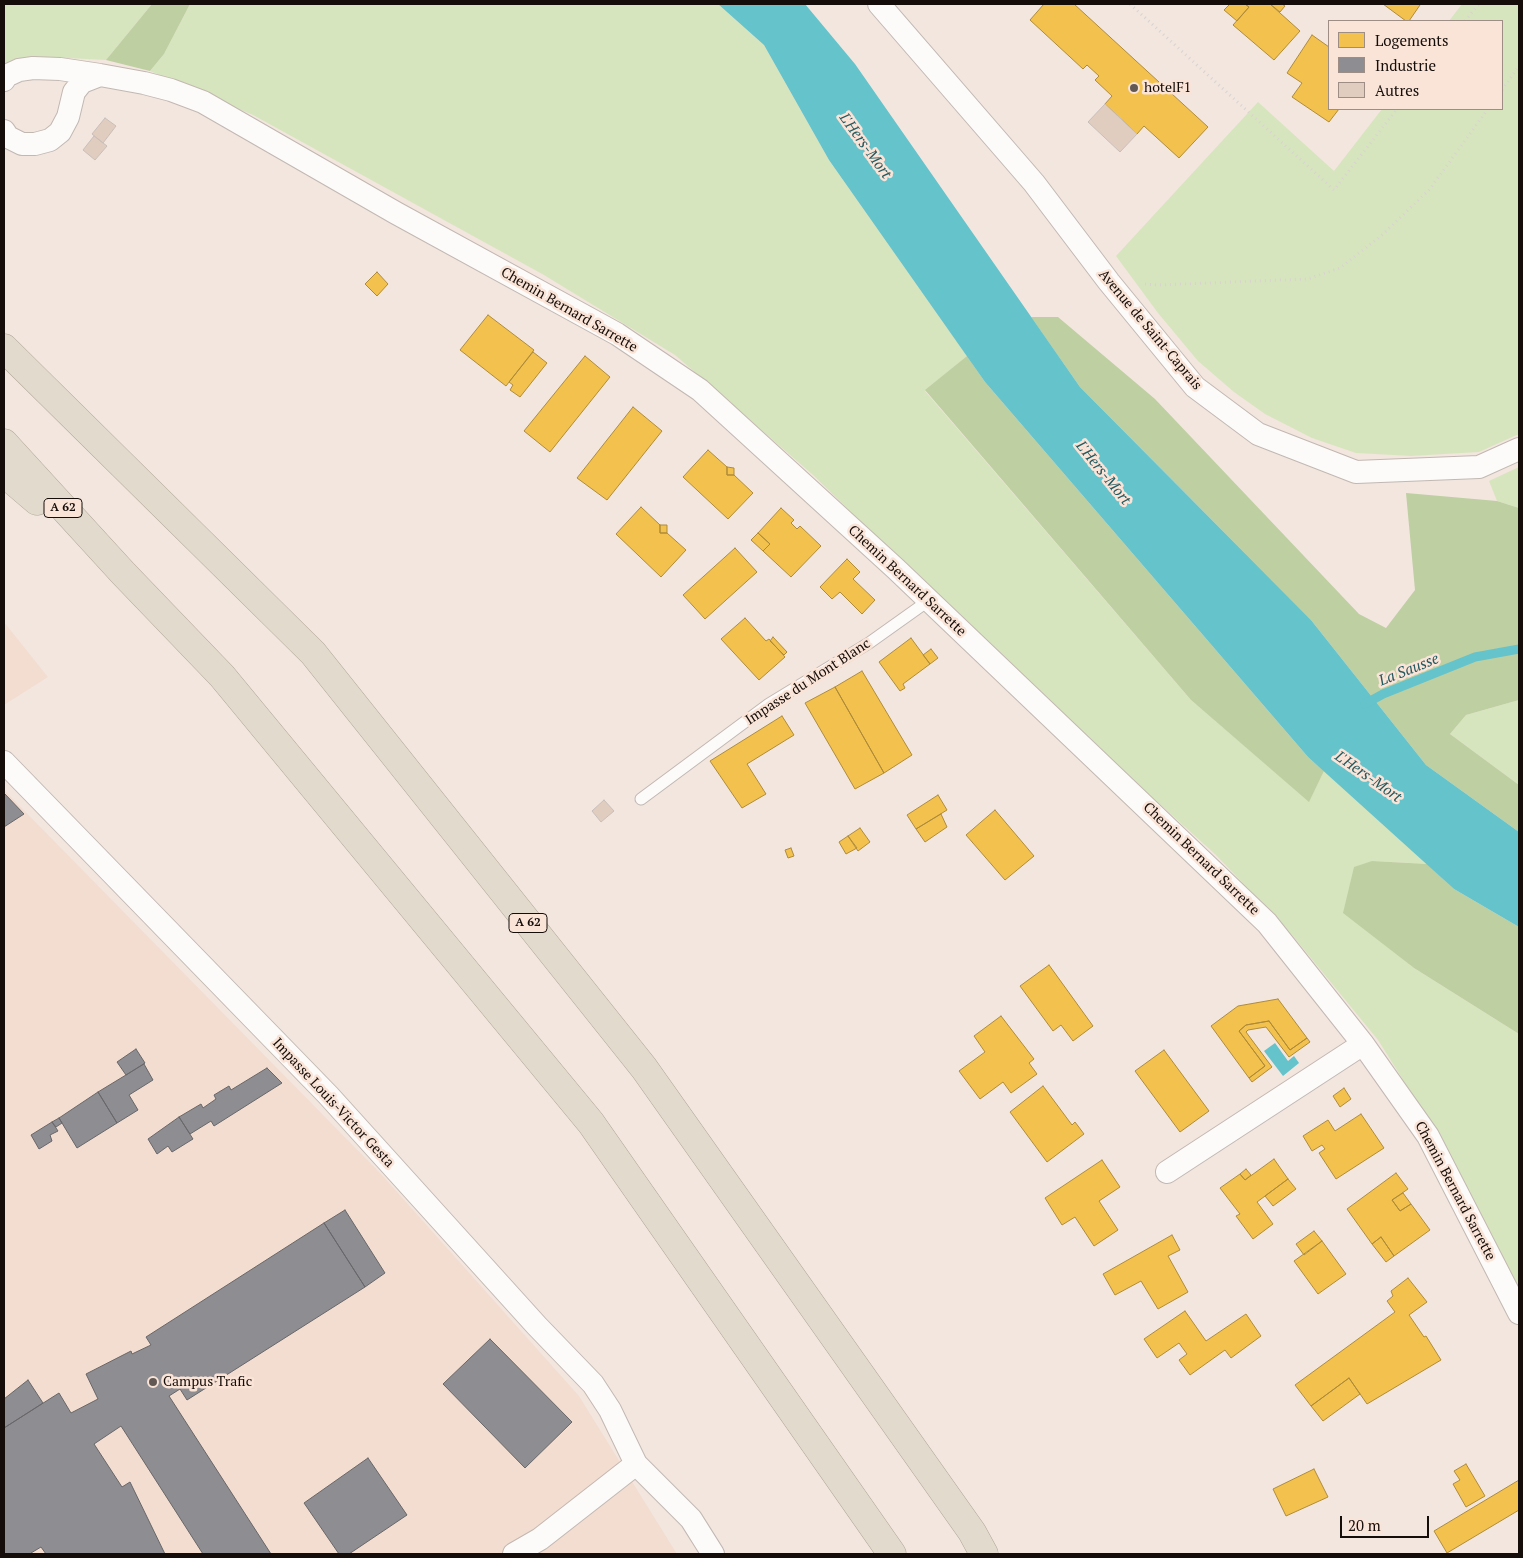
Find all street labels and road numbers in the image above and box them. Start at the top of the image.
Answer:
street label: Chemin Bernard Sarrette [498,264,640,356]
street label: Avenue de Saint-Caprais [1095,266,1205,394]
road number: A 62 [44,498,82,518]
street label: Chemin Bernard Sarrette [845,522,969,640]
street label: Impasse du Mont Blanc [742,635,874,729]
street label: Chemin Bernard Sarrette [1139,799,1263,919]
road number: A 62 [509,914,547,932]
street label: Impasse Louis-Victor Gesta [269,1035,397,1171]
street label: Chemin Bernard Sarrette [1411,1119,1499,1263]

